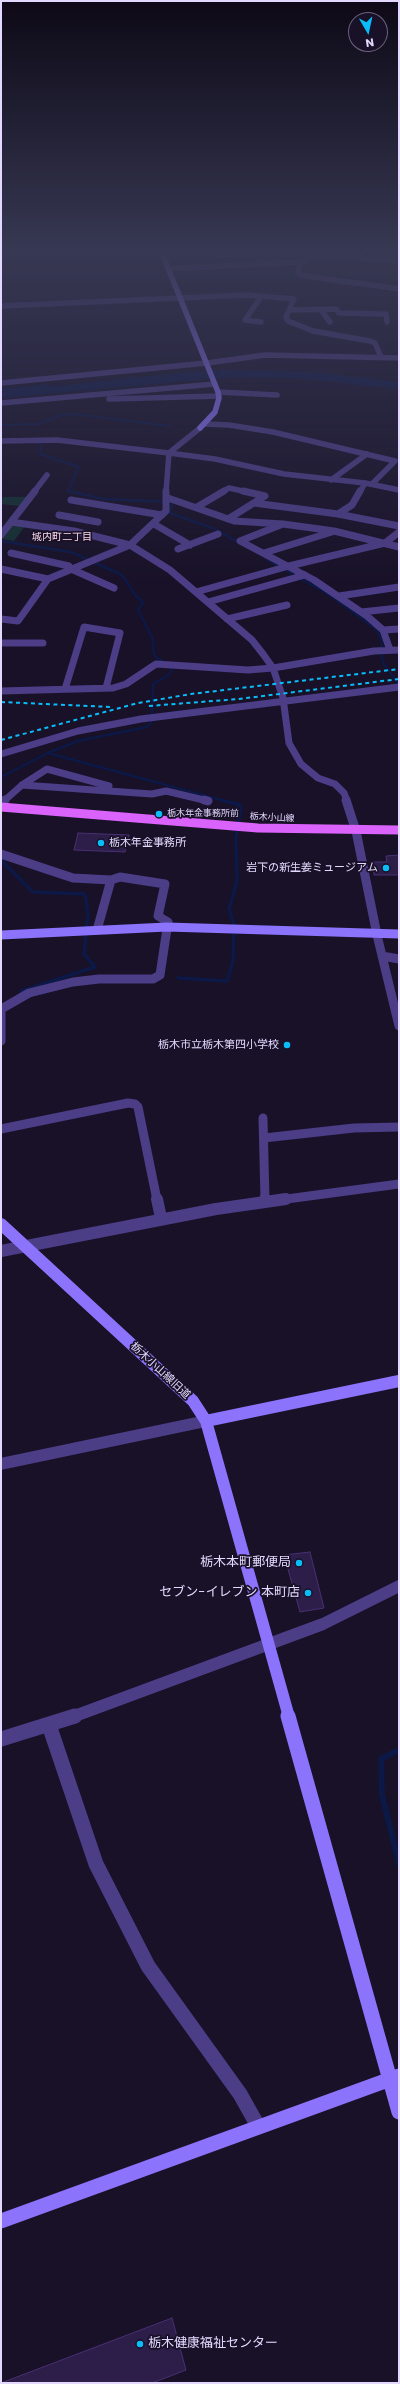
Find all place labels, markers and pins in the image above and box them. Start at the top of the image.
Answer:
marker: 栃木年金事務所前 [154,809,164,819]
place label: 栃木年金事務所前 [167,809,239,819]
place label: 栃木年金事務所 [109,836,186,850]
marker: 栃木年金事務所 [96,838,106,848]
place label: 岩下の新生姜ミュージアム [246,861,378,875]
marker: 岩下の新生姜ミュージアム [381,863,391,873]
place label: 栃木市立栃木第四小学校 [158,1038,279,1052]
marker: 栃木市立栃木第四小学校 [282,1040,292,1050]
place label: 栃木本町郵便局 [200,1555,291,1571]
marker: 栃木本町郵便局 [294,1558,304,1568]
place label: セブン-イレブン 本町店 [159,1585,300,1601]
marker: セブン-イレブン 本町店 [303,1588,313,1598]
place label: 栃木健康福祉センター [148,2336,278,2352]
marker: 栃木健康福祉センター [135,2339,145,2349]

